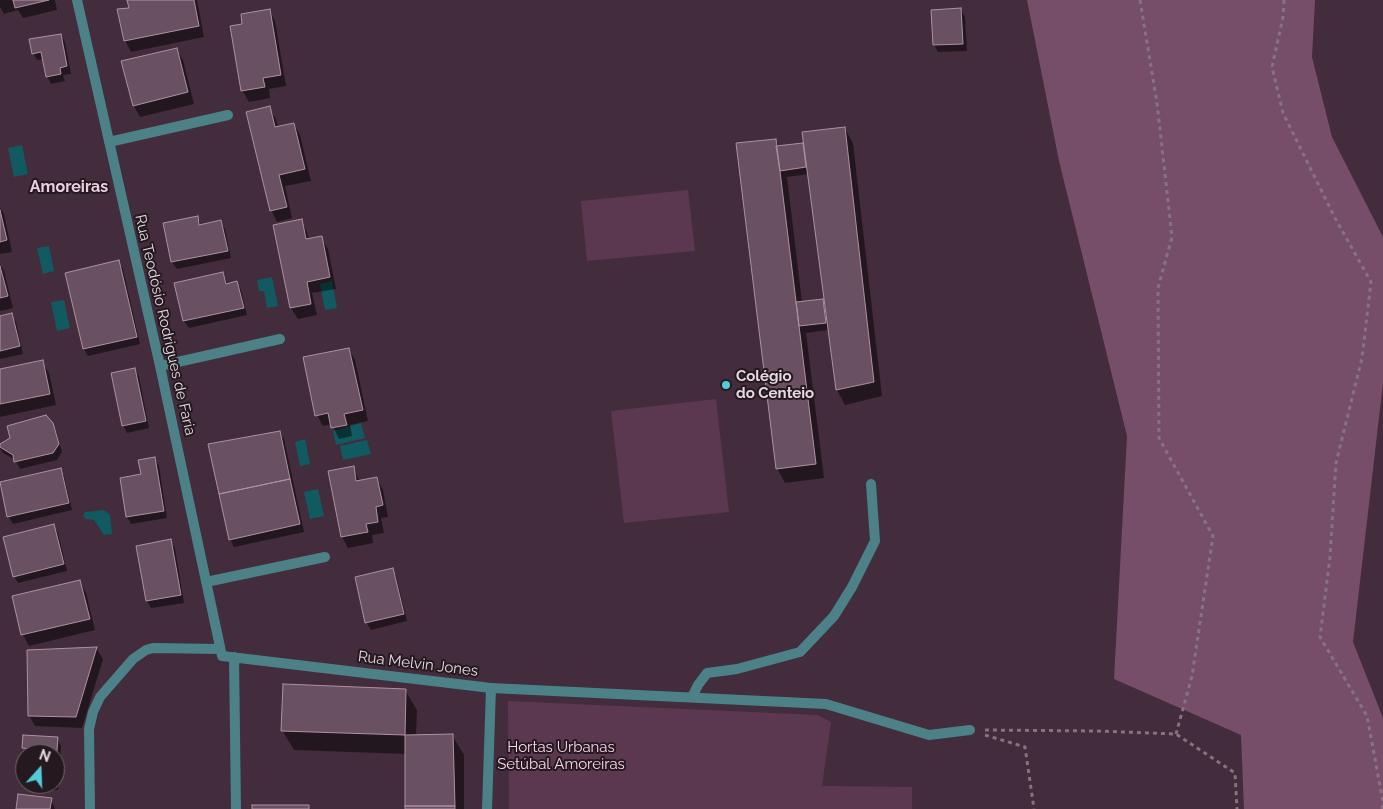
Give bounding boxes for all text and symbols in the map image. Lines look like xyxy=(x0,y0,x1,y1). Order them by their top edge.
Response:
district label: Amoreiras xyxy=(30,177,108,197)
street label: Rua Teodósio Rodrigues de Faria xyxy=(131,213,199,437)
place label: Colégio do Centeio xyxy=(736,367,814,402)
marker: Colégio do Centeio xyxy=(720,379,732,391)
street label: Rua Melvin Jones xyxy=(357,648,479,680)
park label: Hortas Urbanas Setúbal Amoreiras xyxy=(497,738,625,773)
north arrow xyxy=(15,744,65,794)
text: N xyxy=(37,746,53,765)

